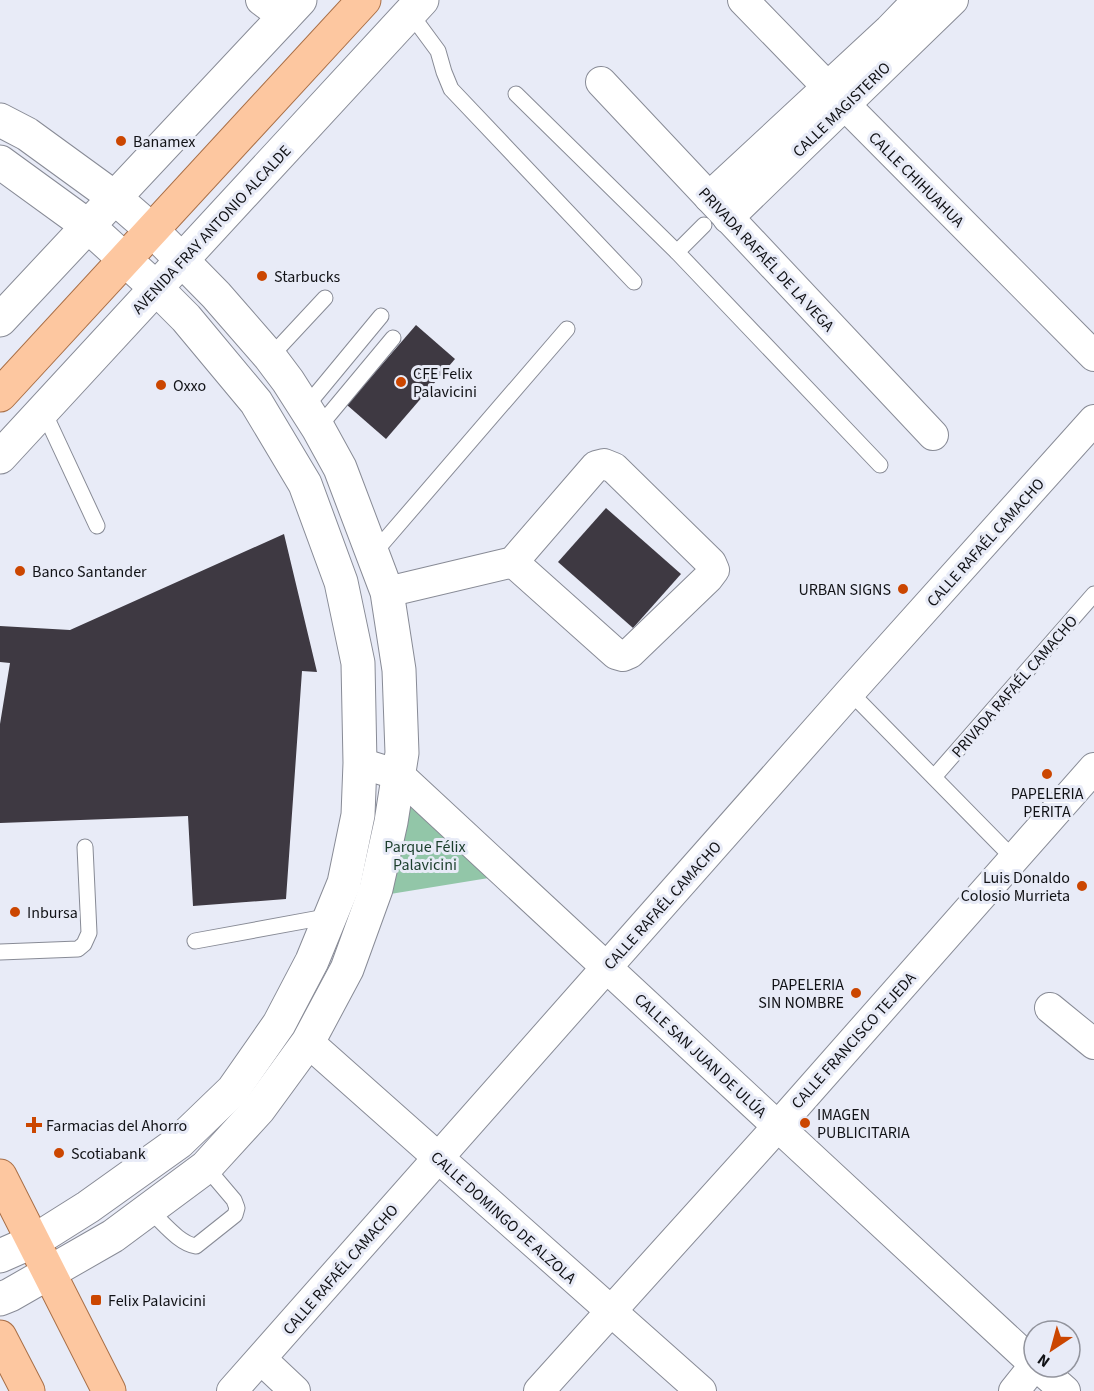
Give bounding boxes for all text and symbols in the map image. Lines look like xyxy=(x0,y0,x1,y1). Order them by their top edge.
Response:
street label: CALLE MAGISTERIO xyxy=(788,57,896,162)
street label: CALLE CHIHUAHUA xyxy=(864,127,969,233)
place label: Banamex xyxy=(133,131,196,153)
marker: Banamex xyxy=(114,134,128,148)
street label: AVENIDA FRAY ANTONIO ALCALDE xyxy=(127,140,296,319)
street label: PRIVADA RAFAÉL DE LA VEGA xyxy=(693,183,839,337)
place label: Starbucks xyxy=(274,266,341,288)
marker: Starbucks xyxy=(255,269,269,283)
place label: CFE Felix Palavicini xyxy=(413,363,477,403)
place label: Oxxo xyxy=(173,375,206,397)
marker: CFE Felix Palavicini xyxy=(394,375,408,389)
marker: Oxxo xyxy=(154,378,168,392)
street label: CALLE RAFAÉL CAMACHO xyxy=(922,474,1050,612)
place label: Banco Santander xyxy=(32,561,147,583)
marker: Banco Santander xyxy=(13,564,27,578)
place label: URBAN SIGNS xyxy=(798,579,891,601)
marker: URBAN SIGNS xyxy=(896,582,910,596)
street label: PRIVADA RAFAÉL CAMACHO xyxy=(947,611,1083,763)
marker: PAPELERIA PERITA xyxy=(1040,767,1054,781)
place label: PAPELERIA PERITA xyxy=(1011,783,1084,823)
park label: Parque Félix Palavicini xyxy=(384,836,466,876)
street label: CALLE RAFAÉL CAMACHO xyxy=(599,837,727,975)
place label: Luis Donaldo Colosio Murrieta xyxy=(961,867,1070,907)
marker: Luis Donaldo Colosio Murrieta xyxy=(1075,879,1089,893)
place label: Inbursa xyxy=(27,902,78,924)
marker: Inbursa xyxy=(8,905,22,919)
street label: CALLE FRANCISCO TEJEDA xyxy=(786,967,921,1114)
place label: PAPELERIA SIN NOMBRE xyxy=(758,974,844,1014)
marker: PAPELERIA SIN NOMBRE xyxy=(849,986,863,1000)
street label: CALLE SAN JUAN DE ULÚA xyxy=(629,988,772,1123)
place label: IMAGEN PUBLICITARIA xyxy=(817,1104,910,1144)
place label: Farmacias del Ahorro xyxy=(46,1115,187,1137)
marker: IMAGEN PUBLICITARIA xyxy=(798,1116,812,1130)
marker: Farmacias del Ahorro xyxy=(27,1118,41,1132)
place label: Scotiabank xyxy=(71,1143,146,1165)
marker: Scotiabank xyxy=(52,1146,66,1160)
street label: CALLE DOMINGO DE ALZOLA xyxy=(426,1146,581,1289)
street label: CALLE RAFAÉL CAMACHO xyxy=(278,1200,404,1340)
place label: Felix Palavicini xyxy=(108,1290,206,1312)
marker: Felix Palavicini xyxy=(89,1293,103,1307)
north arrow xyxy=(1022,1319,1082,1379)
text: N xyxy=(1033,1348,1055,1372)

